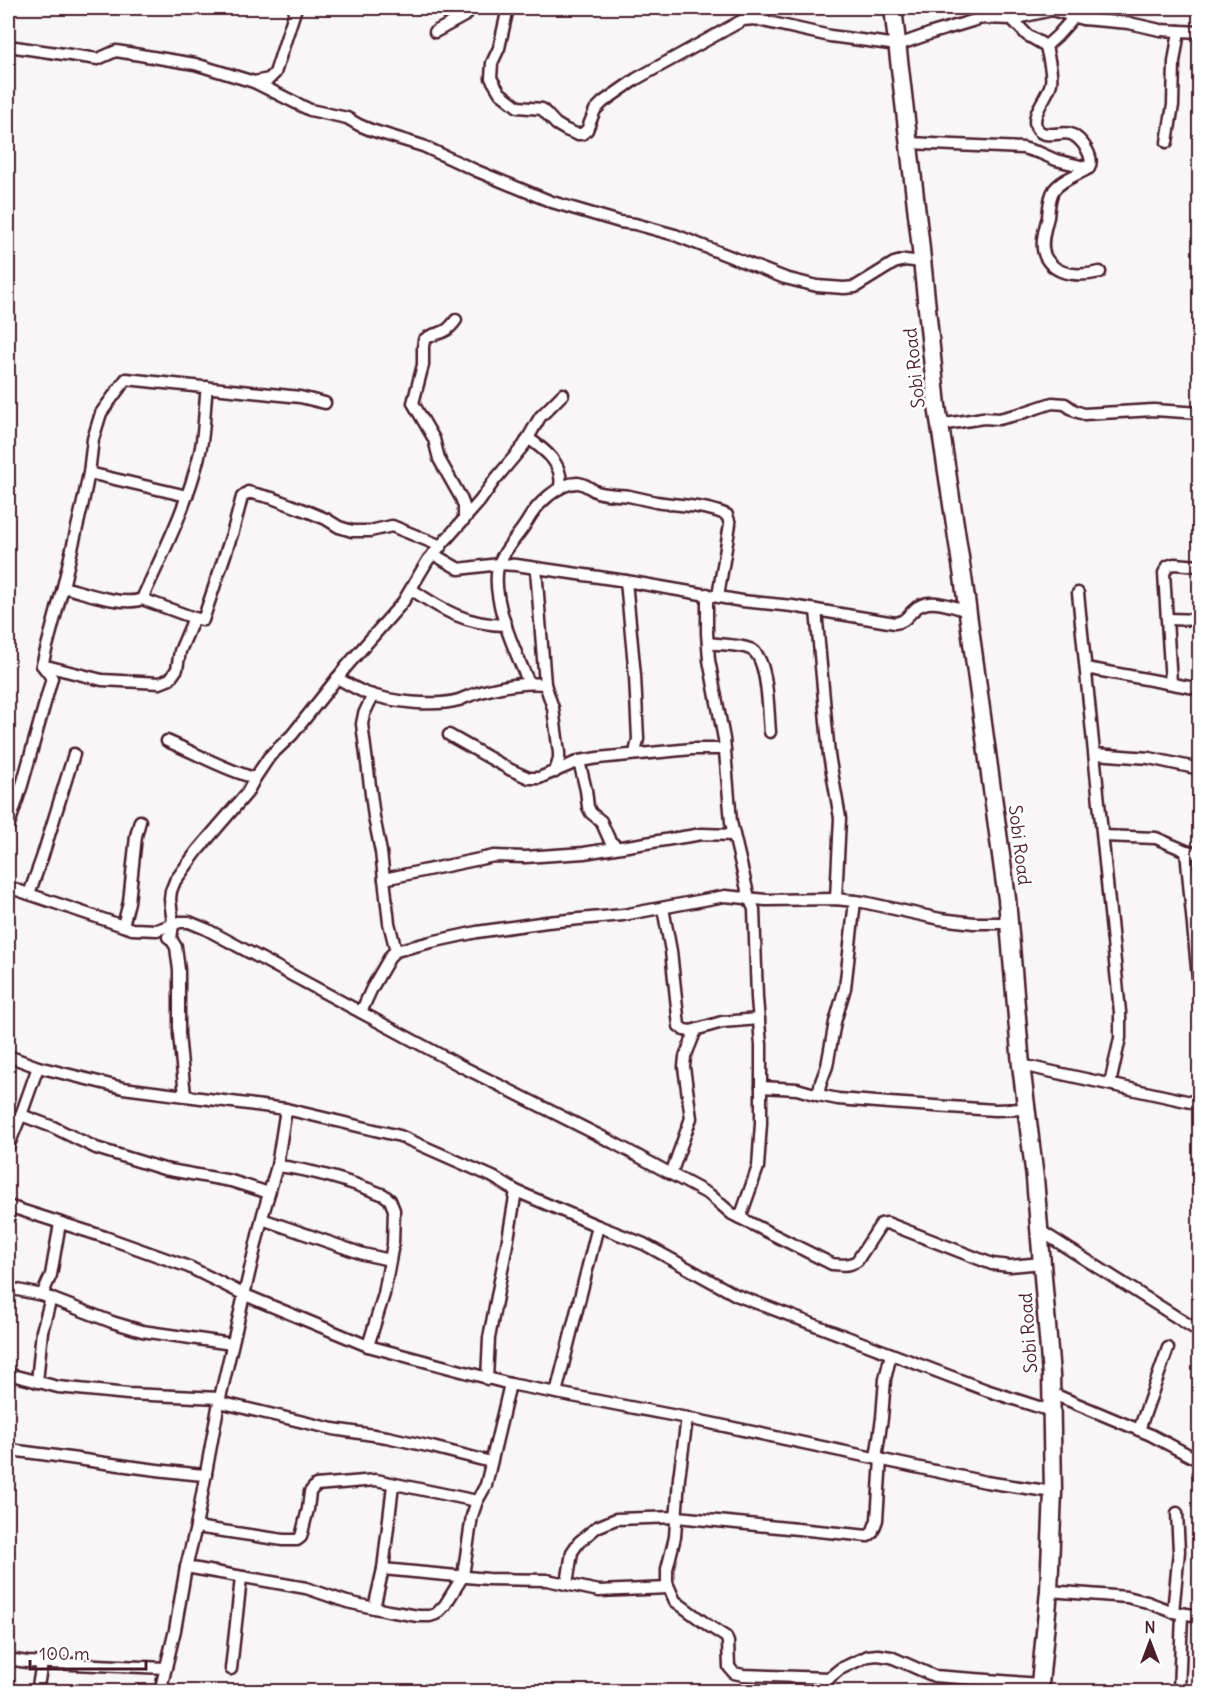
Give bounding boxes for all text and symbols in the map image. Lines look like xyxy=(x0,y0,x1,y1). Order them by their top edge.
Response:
street label: Sobi Road xyxy=(898,326,930,409)
street label: Sobi Road xyxy=(1004,804,1036,887)
street label: Sobi Road xyxy=(1014,1292,1042,1374)
north arrow xyxy=(1120,1612,1180,1672)
text: N xyxy=(1144,1617,1156,1637)
scale bar xyxy=(30,1633,146,1671)
text: 100 m xyxy=(39,1642,90,1665)

